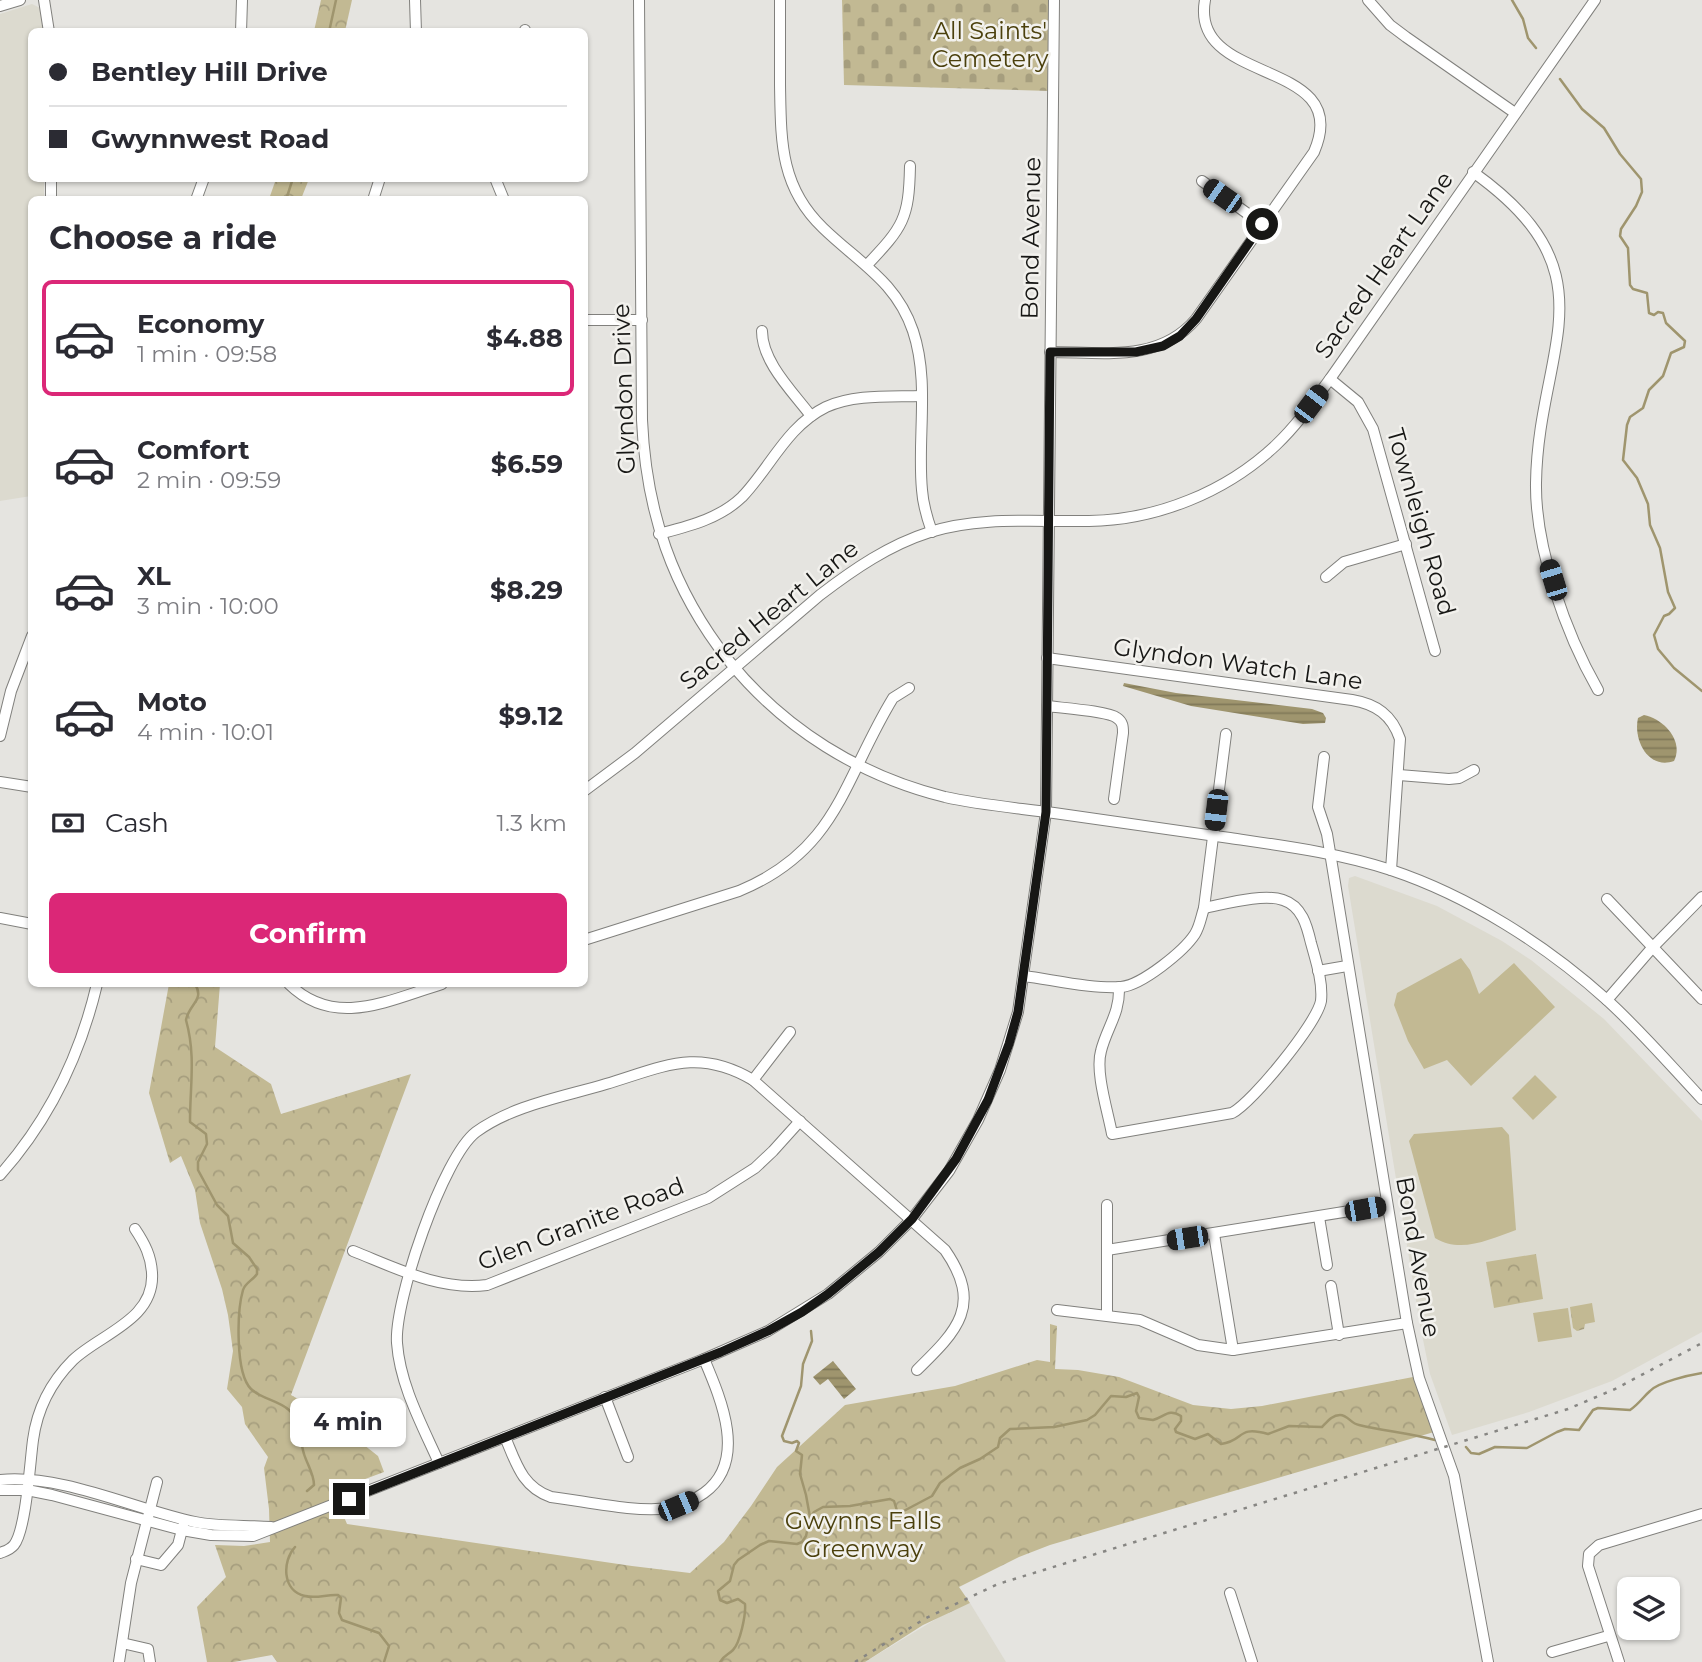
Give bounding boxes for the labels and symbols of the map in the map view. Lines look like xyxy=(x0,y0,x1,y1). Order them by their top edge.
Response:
park label: All Saints' Cemetery xyxy=(931,16,1049,73)
street label: Bond Avenue xyxy=(1015,156,1046,319)
street label: Sacred Heart Lane xyxy=(1308,166,1459,364)
car xyxy=(1199,175,1246,217)
route start xyxy=(1246,208,1278,240)
street label: Glyndon Drive xyxy=(606,303,641,475)
car xyxy=(1290,381,1333,427)
street label: Townleigh Road xyxy=(1381,425,1462,619)
street label: Sacred Heart Lane xyxy=(673,534,864,696)
car xyxy=(1537,557,1570,603)
street label: Glyndon Watch Lane xyxy=(1111,632,1365,695)
car xyxy=(1204,788,1229,832)
street label: Glen Granite Road xyxy=(474,1171,688,1276)
street label: Bond Avenue xyxy=(1390,1174,1447,1339)
car xyxy=(1343,1195,1388,1223)
car xyxy=(1165,1224,1210,1252)
callout: 4 min xyxy=(291,1398,407,1446)
route end xyxy=(333,1483,365,1515)
car xyxy=(655,1488,702,1524)
park label: Gwynns Falls Greenway xyxy=(785,1506,941,1563)

